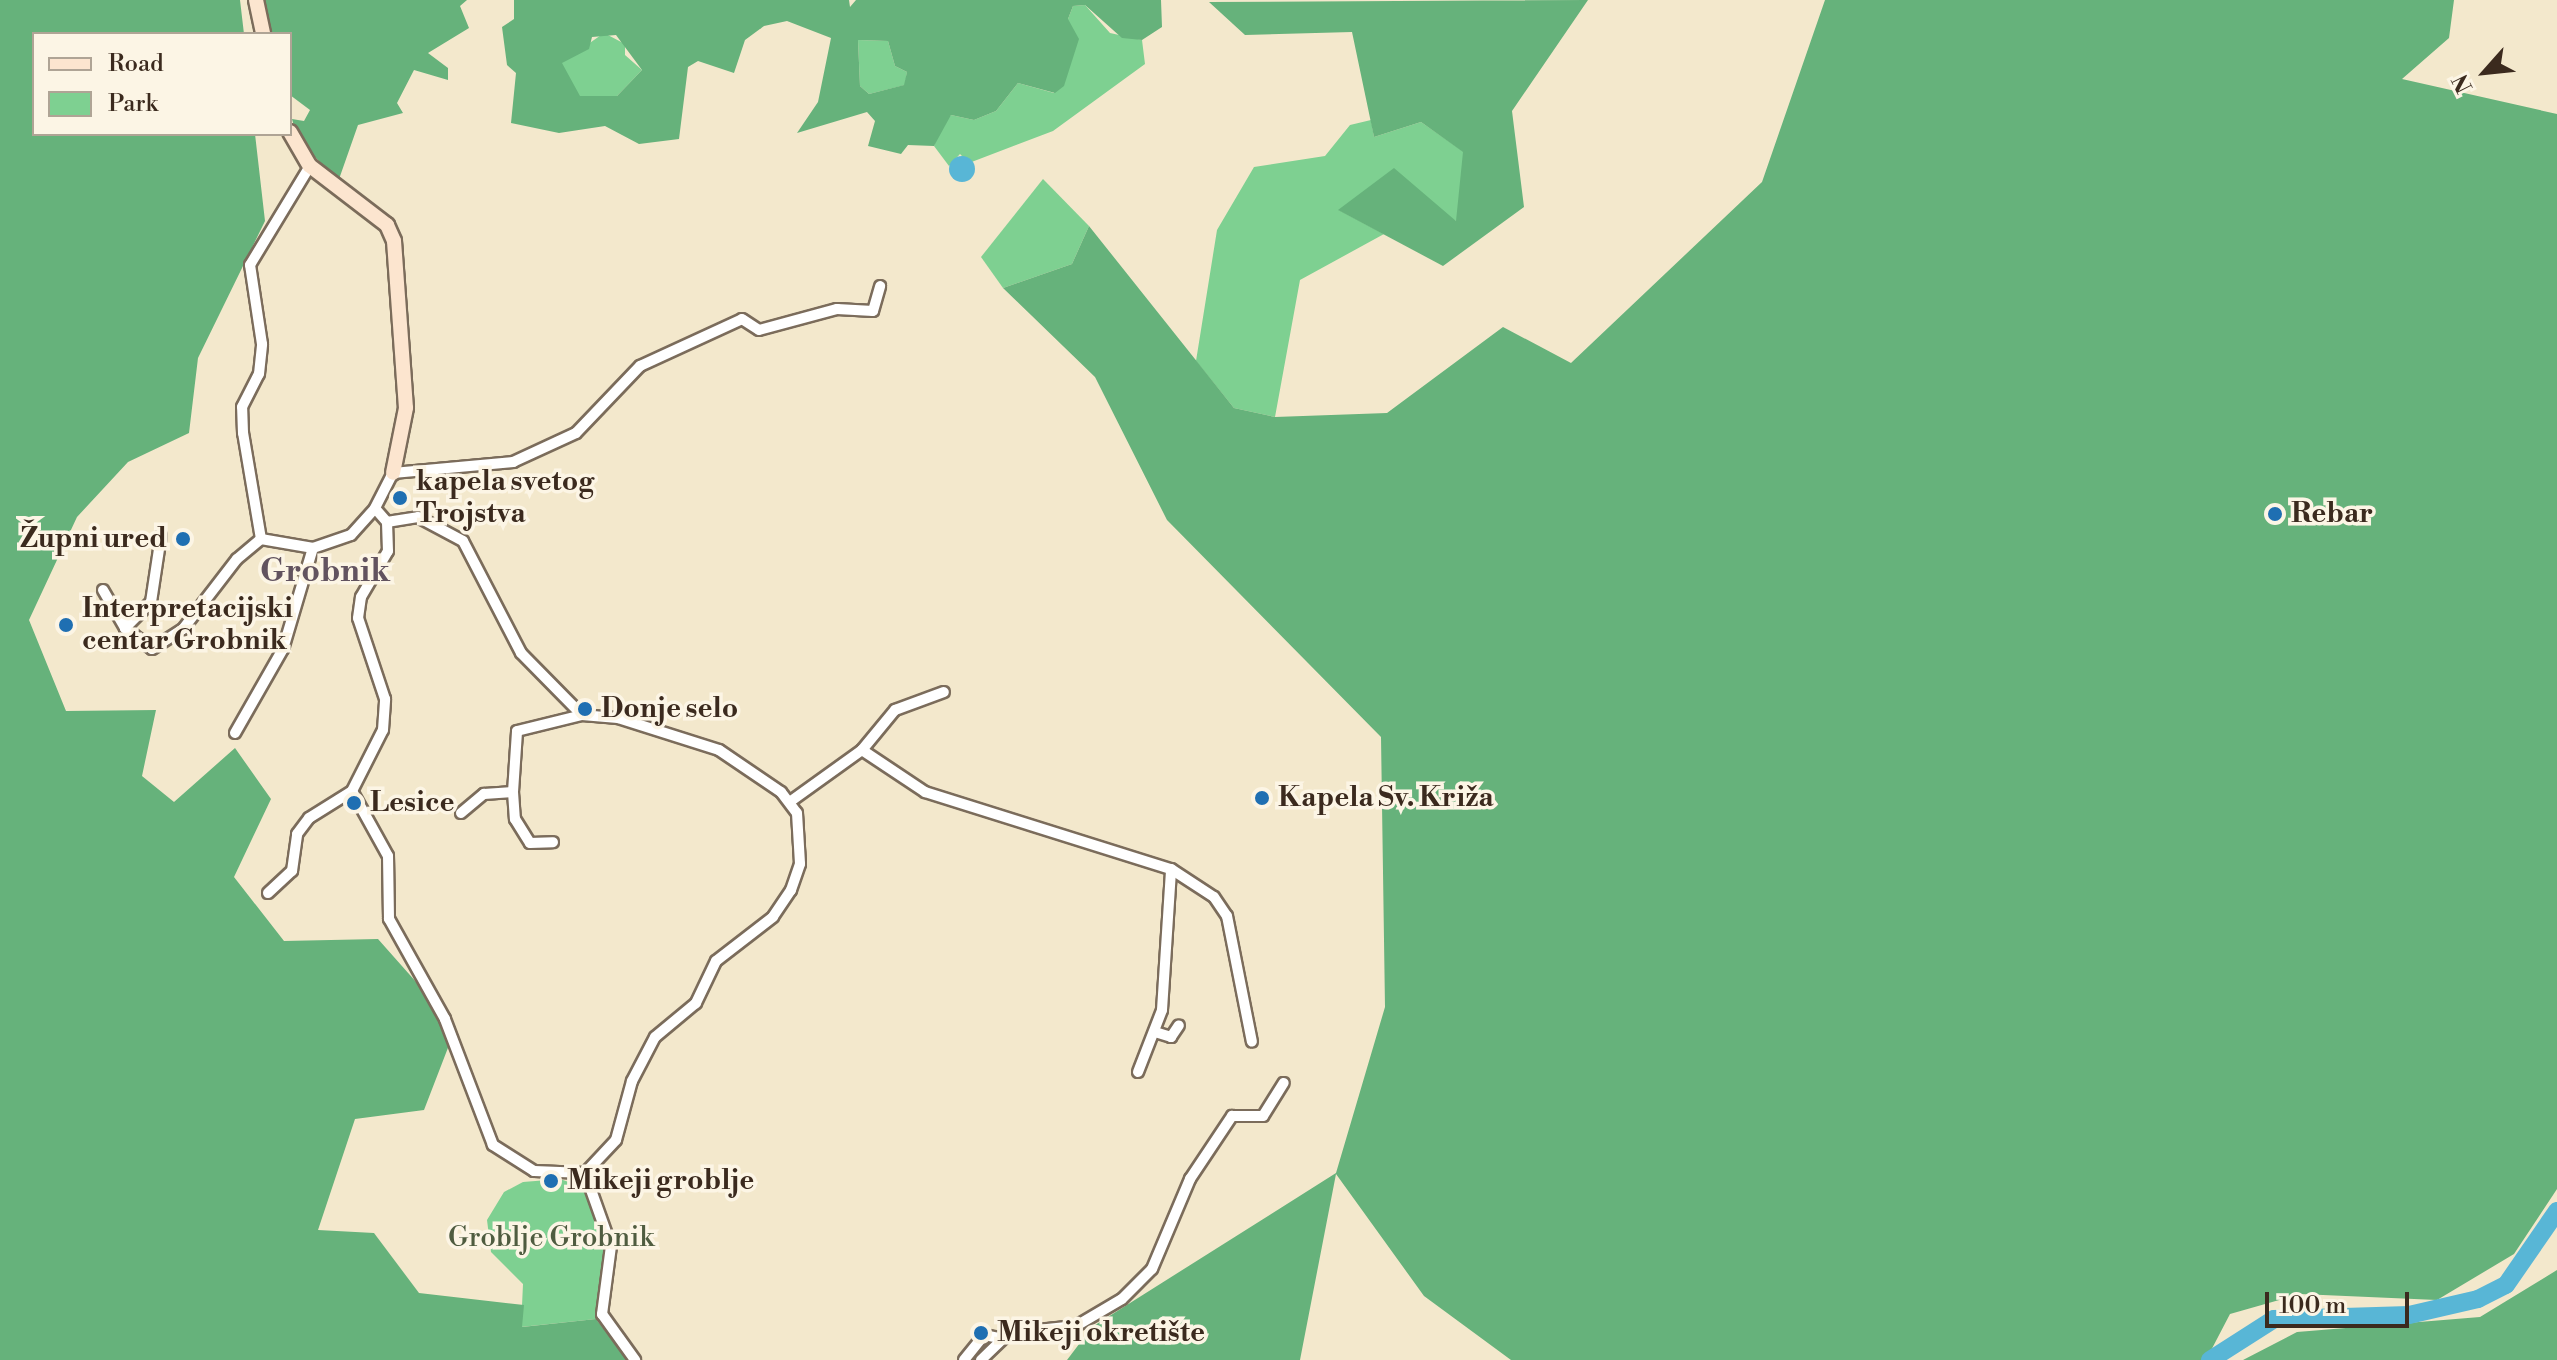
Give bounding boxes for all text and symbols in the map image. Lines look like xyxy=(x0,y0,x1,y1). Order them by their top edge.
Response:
legend xyxy=(32,32,292,136)
north arrow xyxy=(2445,32,2525,112)
text: Road xyxy=(108,49,164,79)
text: N xyxy=(2447,69,2479,97)
text: Park xyxy=(108,89,158,119)
place label: kapela svetog Trojstva xyxy=(416,465,594,531)
marker: kapela svetog Trojstva xyxy=(391,489,409,507)
place label: Rebar xyxy=(2291,497,2373,531)
marker: Rebar xyxy=(2266,505,2284,523)
place label: Župni ured xyxy=(20,522,167,556)
marker: Župni ured xyxy=(174,530,192,548)
district label: Grobnik xyxy=(260,552,390,590)
place label: Interpretacijski centar Grobnik xyxy=(82,592,293,658)
marker: Interpretacijski centar Grobnik xyxy=(57,616,75,634)
place label: Donje selo xyxy=(601,692,738,726)
marker: Donje selo xyxy=(576,700,594,718)
place label: Kapela Sv. Križa xyxy=(1278,781,1494,815)
place label: Lesice xyxy=(370,786,455,820)
marker: Kapela Sv. Križa xyxy=(1253,789,1271,807)
marker: Lesice xyxy=(345,794,363,812)
place label: Mikeji groblje xyxy=(567,1164,754,1198)
marker: Mikeji groblje xyxy=(542,1172,560,1190)
park label: Groblje Grobnik xyxy=(448,1221,654,1255)
scale bar xyxy=(2269,1276,2413,1326)
text: 100 m xyxy=(2279,1291,2346,1321)
place label: Mikeji okretište xyxy=(997,1316,1205,1350)
marker: Mikeji okretište xyxy=(972,1324,990,1342)

